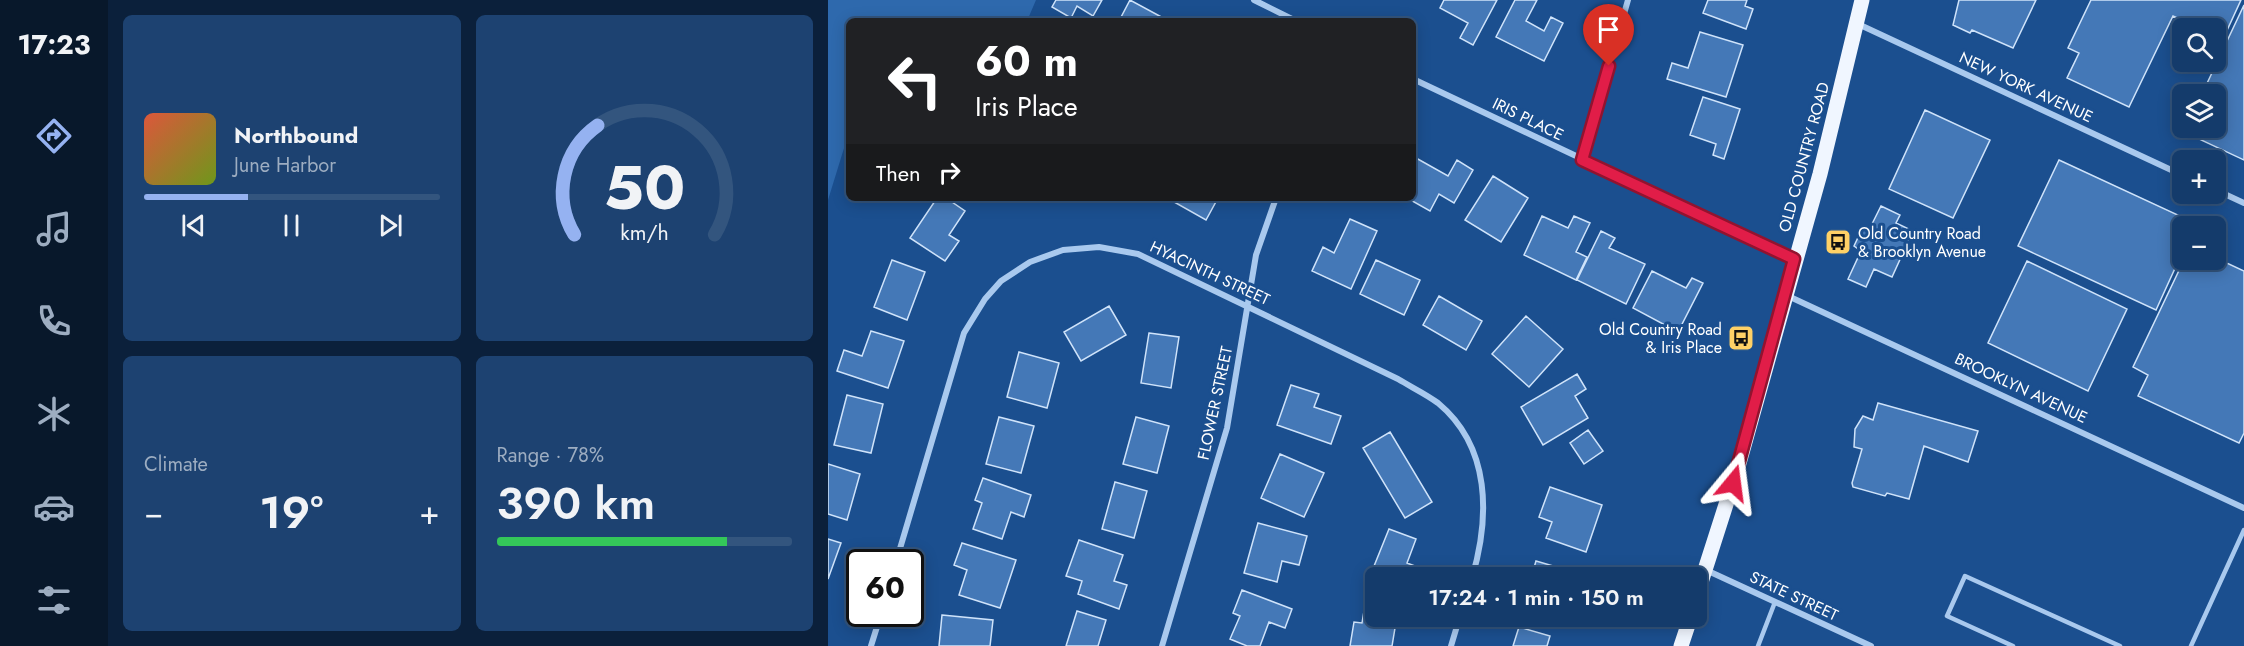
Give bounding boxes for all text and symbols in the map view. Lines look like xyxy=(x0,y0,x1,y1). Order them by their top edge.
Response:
pin xyxy=(1583,4,1634,66)
icon: arrive xyxy=(1592,13,1625,46)
map controls xyxy=(2172,18,2226,270)
button: search xyxy=(2172,18,2226,72)
text: 17:23 xyxy=(17,25,91,64)
text: 60 m xyxy=(975,31,1078,92)
icon: left xyxy=(876,42,954,120)
street label: NEW YORK AVENUE xyxy=(1955,46,2097,128)
street label: OLD COUNTRY ROAD xyxy=(1773,79,1835,234)
button: layers xyxy=(2172,84,2226,138)
text: Iris Place xyxy=(975,87,1078,126)
street label: IRIS PLACE xyxy=(1489,92,1567,146)
icon: directions xyxy=(33,115,75,157)
text: Northbound xyxy=(234,119,358,151)
text: 50 xyxy=(603,142,685,232)
button: + xyxy=(2172,150,2226,204)
text: June Harbor xyxy=(234,151,336,180)
icon: right xyxy=(933,156,966,189)
text: Then xyxy=(876,157,921,189)
icon: music xyxy=(33,208,75,250)
icon: previous xyxy=(177,209,210,242)
icon: pause xyxy=(275,209,308,242)
icon: next xyxy=(374,209,407,242)
button: − xyxy=(2172,216,2226,270)
text: km/h xyxy=(620,217,668,248)
place label: Old Country Road & Brooklyn Avenue xyxy=(1858,222,1986,263)
bus stop icon: Old Country Road & Brooklyn Avenue xyxy=(1823,227,1853,257)
street label: HYACINTH STREET xyxy=(1146,235,1274,311)
icon: phone xyxy=(33,300,75,342)
place label: Old Country Road & Iris Place xyxy=(1599,318,1722,359)
bus stop icon: Old Country Road & Iris Place xyxy=(1726,323,1756,353)
street label: FLOWER STREET xyxy=(1192,344,1238,462)
street label: BROOKLYN AVENUE xyxy=(1951,347,2091,429)
icon: climate xyxy=(33,393,75,435)
text: Range · 78% xyxy=(497,441,604,470)
text: Climate xyxy=(144,450,208,479)
position arrow xyxy=(1701,451,1765,515)
text: 390 km xyxy=(497,471,655,536)
text: 19° xyxy=(259,480,323,545)
icon: car xyxy=(33,486,75,528)
text: − xyxy=(144,489,163,536)
text: + xyxy=(419,489,440,536)
speed limit sign: 60 xyxy=(846,549,924,627)
street label: STATE STREET xyxy=(1746,565,1843,627)
icon: filters xyxy=(33,579,75,621)
text: 17:24 · 1 min · 150 m xyxy=(1428,581,1644,613)

